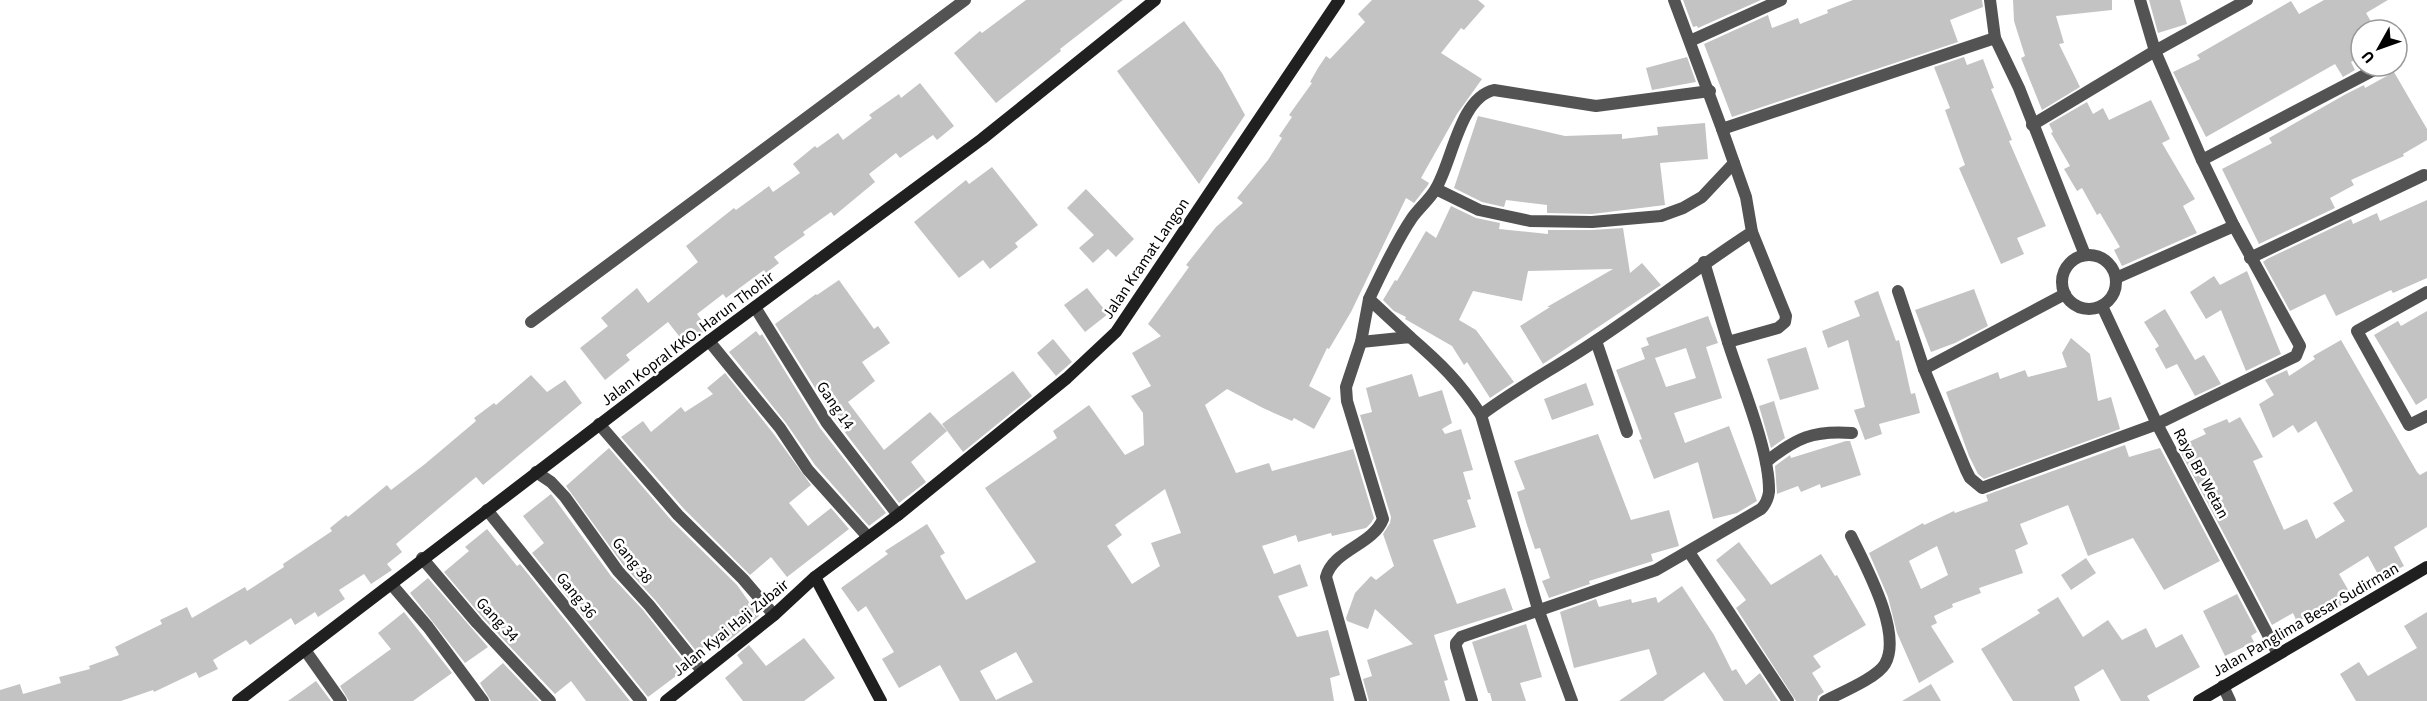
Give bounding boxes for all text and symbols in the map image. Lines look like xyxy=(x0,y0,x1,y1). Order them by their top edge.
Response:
north arrow xyxy=(2349,18,2409,78)
text: U xyxy=(2356,46,2380,68)
street label: Jalan Kramat Langon xyxy=(1097,194,1195,324)
street label: Jalan Kopral KKO. Harun Thohir xyxy=(596,266,779,411)
street label: Gang 14 xyxy=(811,377,859,434)
street label: Raya BP Wetan xyxy=(2168,424,2234,523)
street label: Gang 38 xyxy=(607,533,658,589)
street label: Jalan Panglima Besar Sudirman xyxy=(2208,557,2403,682)
street label: Gang 36 xyxy=(551,568,602,624)
street label: Jalan Kyai Haji Zubair xyxy=(668,574,794,682)
street label: Gang 34 xyxy=(471,592,524,647)

